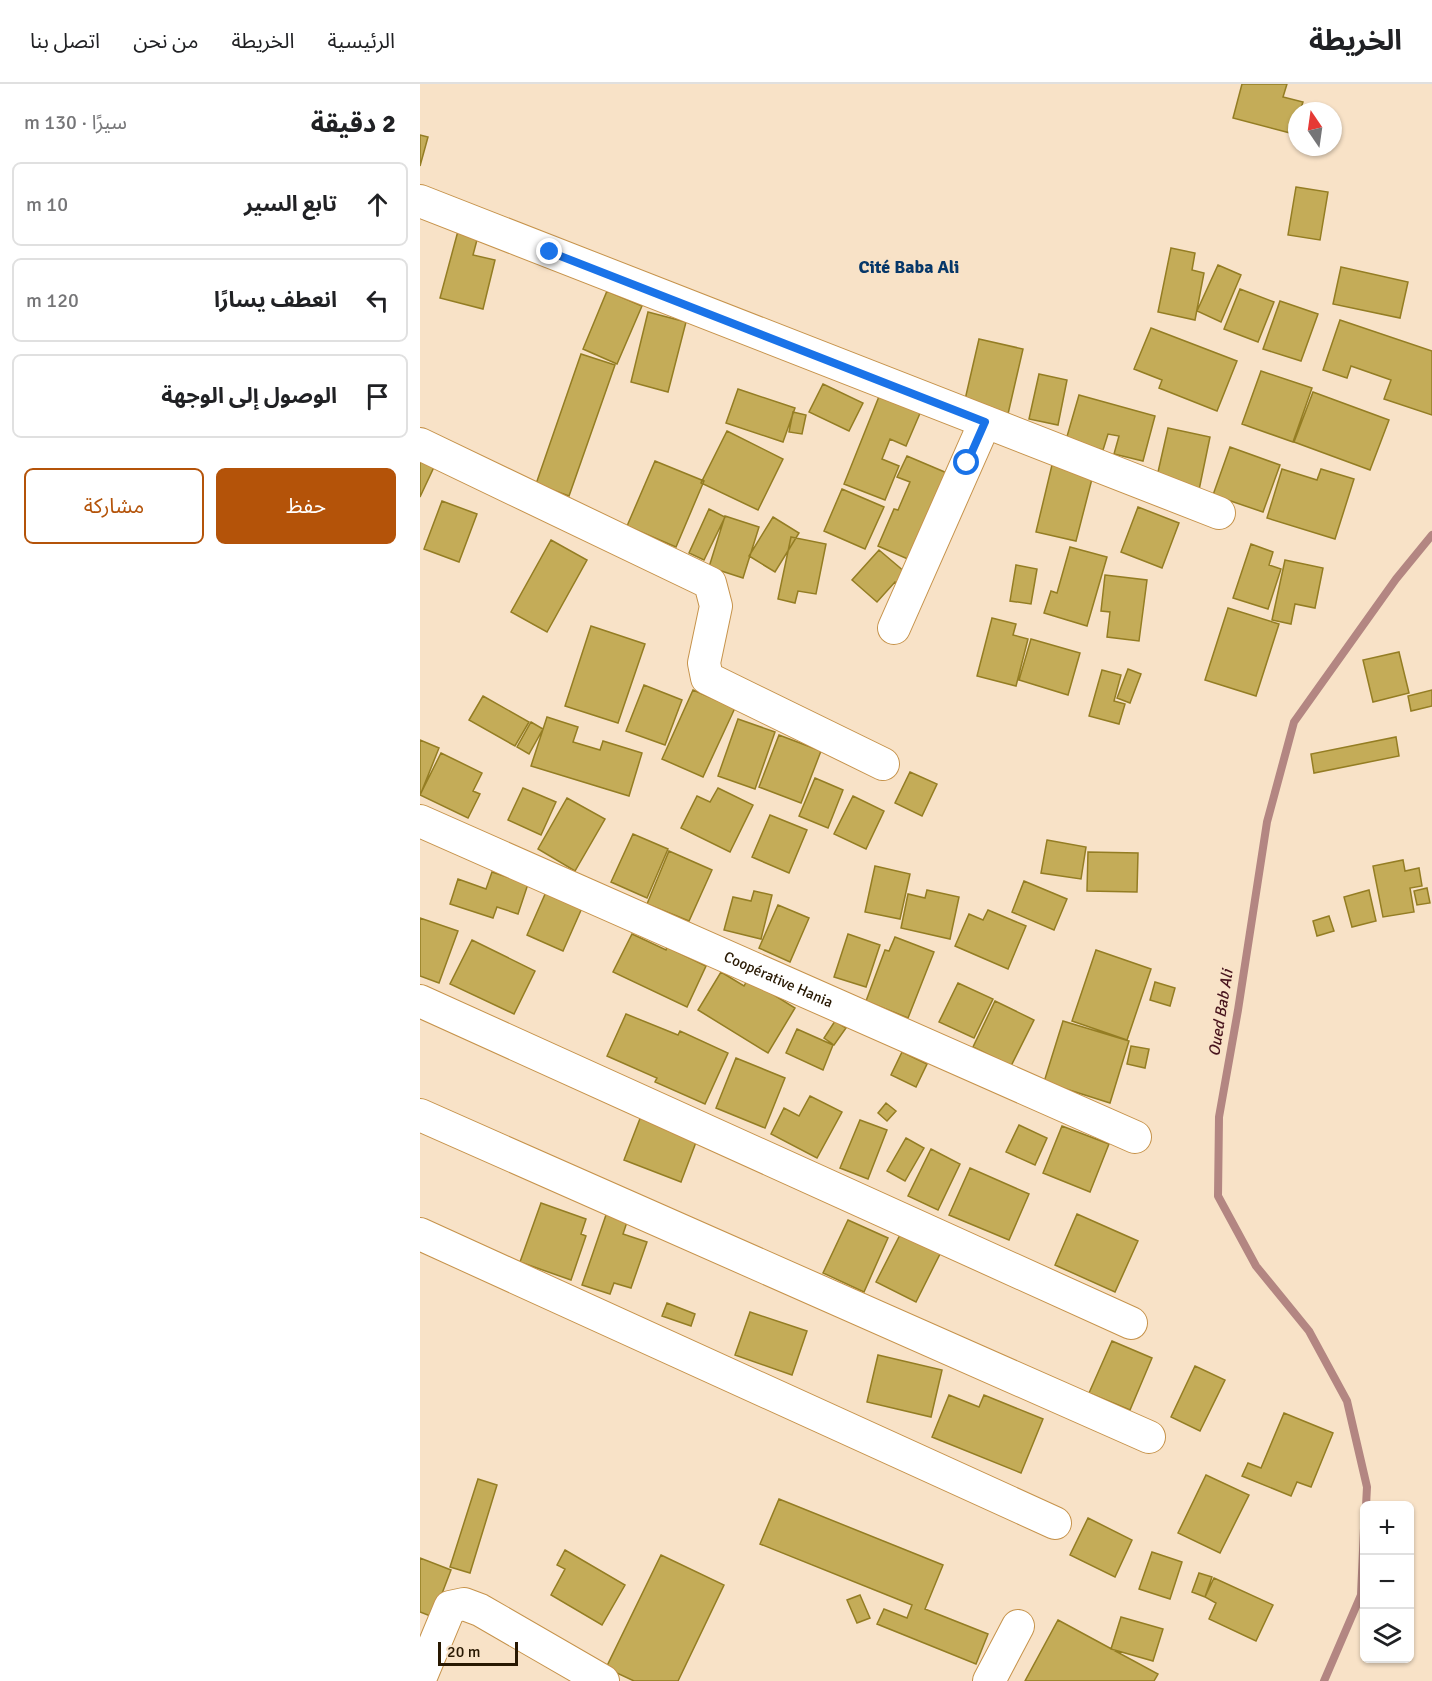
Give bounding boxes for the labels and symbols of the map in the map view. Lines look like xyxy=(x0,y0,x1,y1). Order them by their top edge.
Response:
north arrow xyxy=(1288,102,1342,156)
route end xyxy=(536,238,562,264)
district label: Cité Baba Ali xyxy=(859,256,959,278)
route start xyxy=(953,449,979,475)
street label: Coopérative Hania xyxy=(721,948,836,1011)
water label: Oued Bab Ali xyxy=(1204,967,1238,1058)
scale bar xyxy=(438,1639,518,1666)

